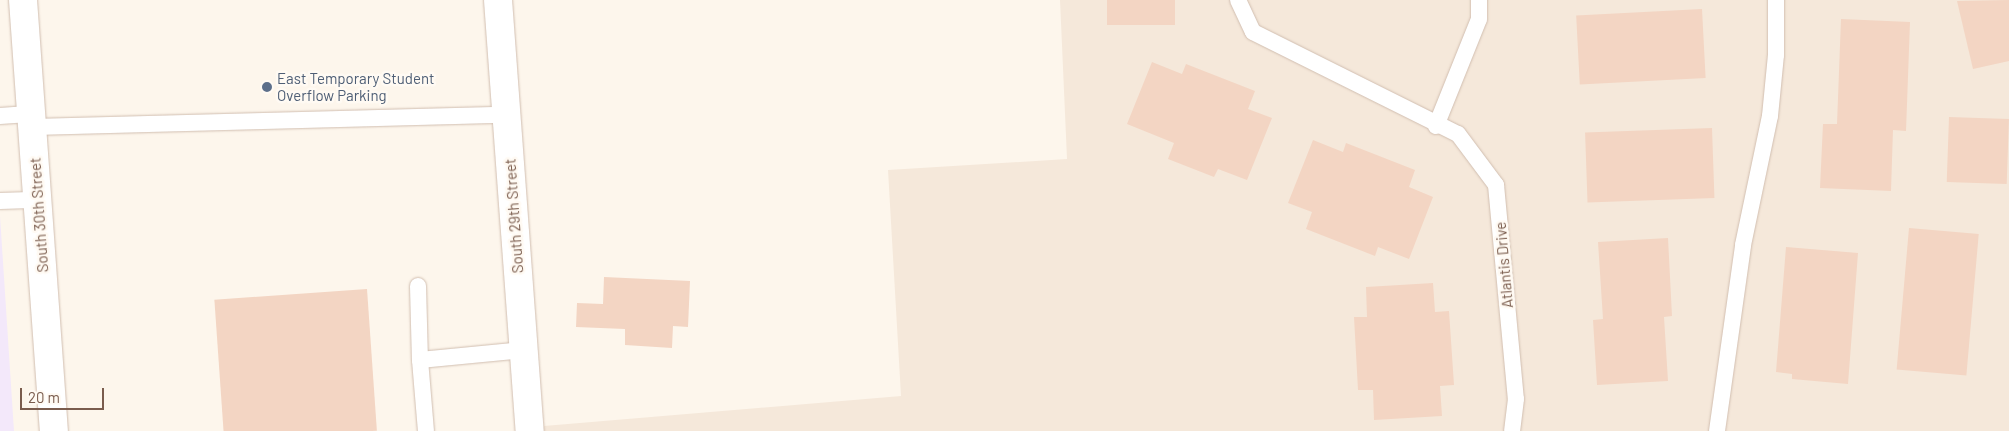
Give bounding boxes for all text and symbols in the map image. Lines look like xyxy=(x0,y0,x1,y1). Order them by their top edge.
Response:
place label: East Temporary Student Overflow Parking xyxy=(277,69,435,104)
marker: East Temporary Student Overflow Parking xyxy=(261,81,273,93)
street label: South 30th Street xyxy=(26,157,52,273)
street label: South 29th Street xyxy=(501,158,527,274)
street label: Atlantis Drive xyxy=(1491,221,1517,309)
scale bar xyxy=(22,378,106,410)
text: 20 m xyxy=(28,388,60,406)

